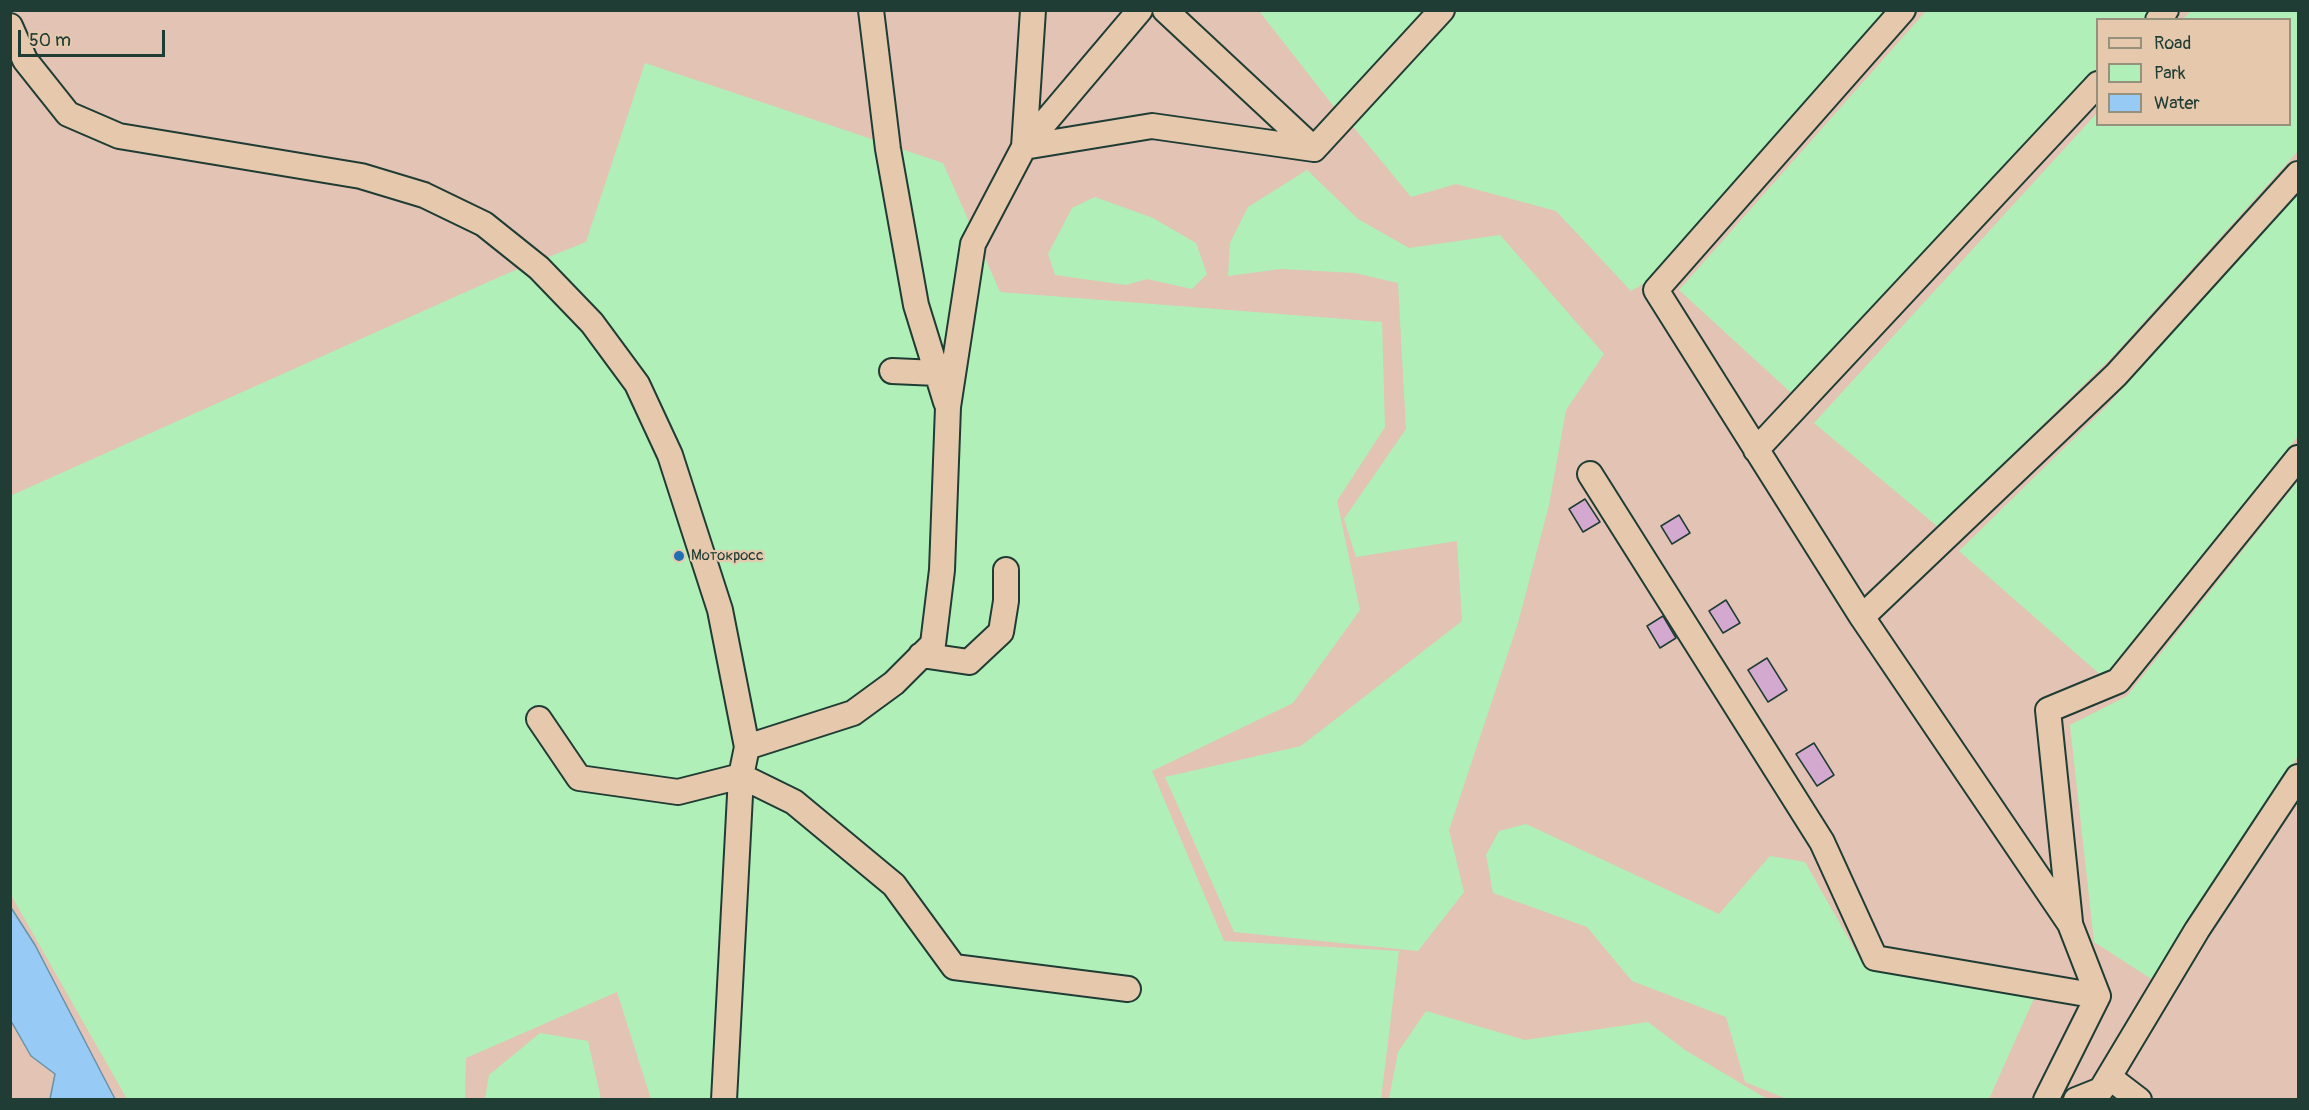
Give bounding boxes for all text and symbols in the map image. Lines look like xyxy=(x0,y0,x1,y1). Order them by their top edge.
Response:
scale bar xyxy=(21,18,168,56)
legend xyxy=(2096,18,2291,126)
text: 50 m xyxy=(29,29,71,52)
text: Road xyxy=(2154,32,2191,55)
text: Park xyxy=(2154,62,2186,85)
text: Water xyxy=(2154,92,2200,115)
place label: Мотокросс xyxy=(691,547,764,565)
marker: Мотокросс xyxy=(672,549,686,563)

